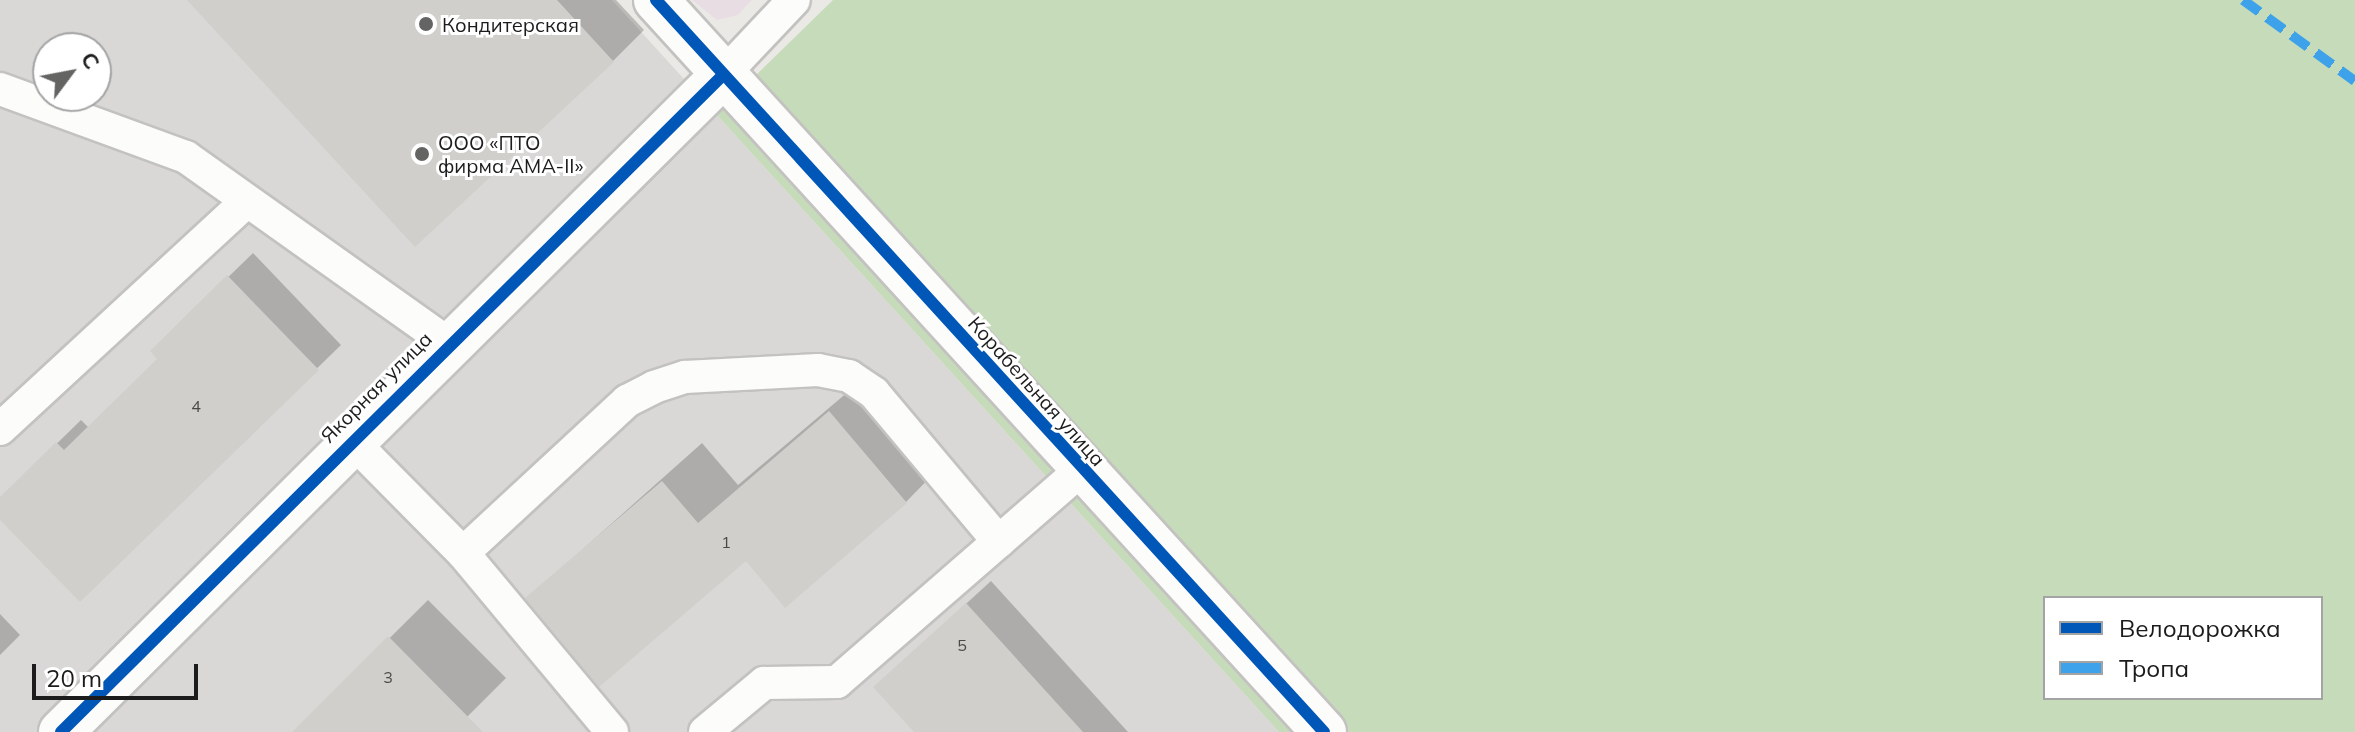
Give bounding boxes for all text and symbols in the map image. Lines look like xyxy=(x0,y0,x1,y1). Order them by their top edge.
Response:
place label: Кондитерская xyxy=(442,12,579,36)
marker: Кондитерская xyxy=(417,15,435,33)
north arrow xyxy=(32,32,112,112)
text: С xyxy=(75,47,107,74)
place label: ООО «ПТО фирма АМА-II» xyxy=(438,130,583,177)
marker: ООО «ПТО фирма АМА-II» xyxy=(413,145,431,163)
street label: Корабельная улица xyxy=(963,311,1111,471)
street label: Якорная улица xyxy=(316,327,436,447)
house number: 4 xyxy=(191,396,201,416)
house number: 1 xyxy=(721,532,731,552)
legend xyxy=(2043,596,2323,700)
text: Велодорожка xyxy=(2119,613,2281,643)
house number: 5 xyxy=(957,635,967,655)
scale bar xyxy=(36,648,202,698)
text: Тропа xyxy=(2119,653,2189,683)
text: 20 m xyxy=(46,663,102,693)
house number: 3 xyxy=(383,667,393,687)

